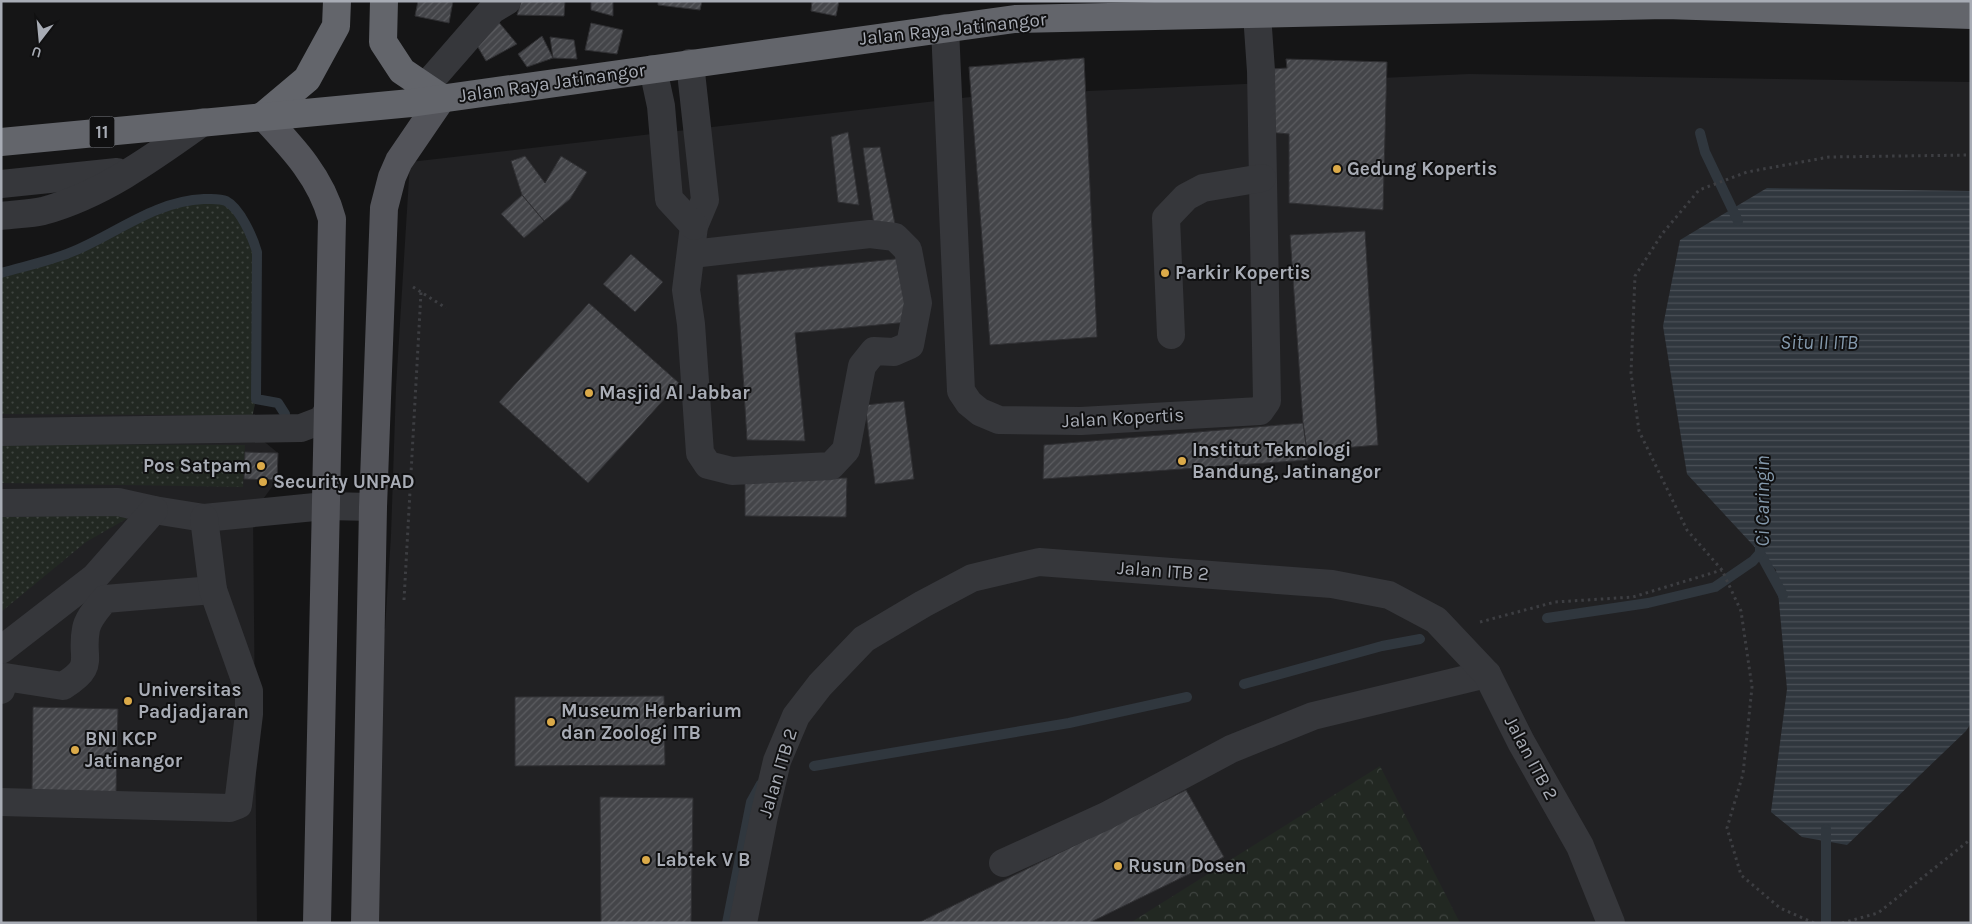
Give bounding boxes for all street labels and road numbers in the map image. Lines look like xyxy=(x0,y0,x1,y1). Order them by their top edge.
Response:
street label: Jalan Raya Jatinangor xyxy=(858,8,1048,50)
street label: Jalan Raya Jatinangor xyxy=(457,59,647,107)
road number: 11 xyxy=(90,116,114,148)
street label: Jalan Kopertis xyxy=(1061,404,1185,432)
street label: Jalan ITB 2 xyxy=(1116,557,1210,585)
street label: Jalan ITB 2 xyxy=(1500,712,1562,804)
street label: Jalan ITB 2 xyxy=(754,726,802,820)

